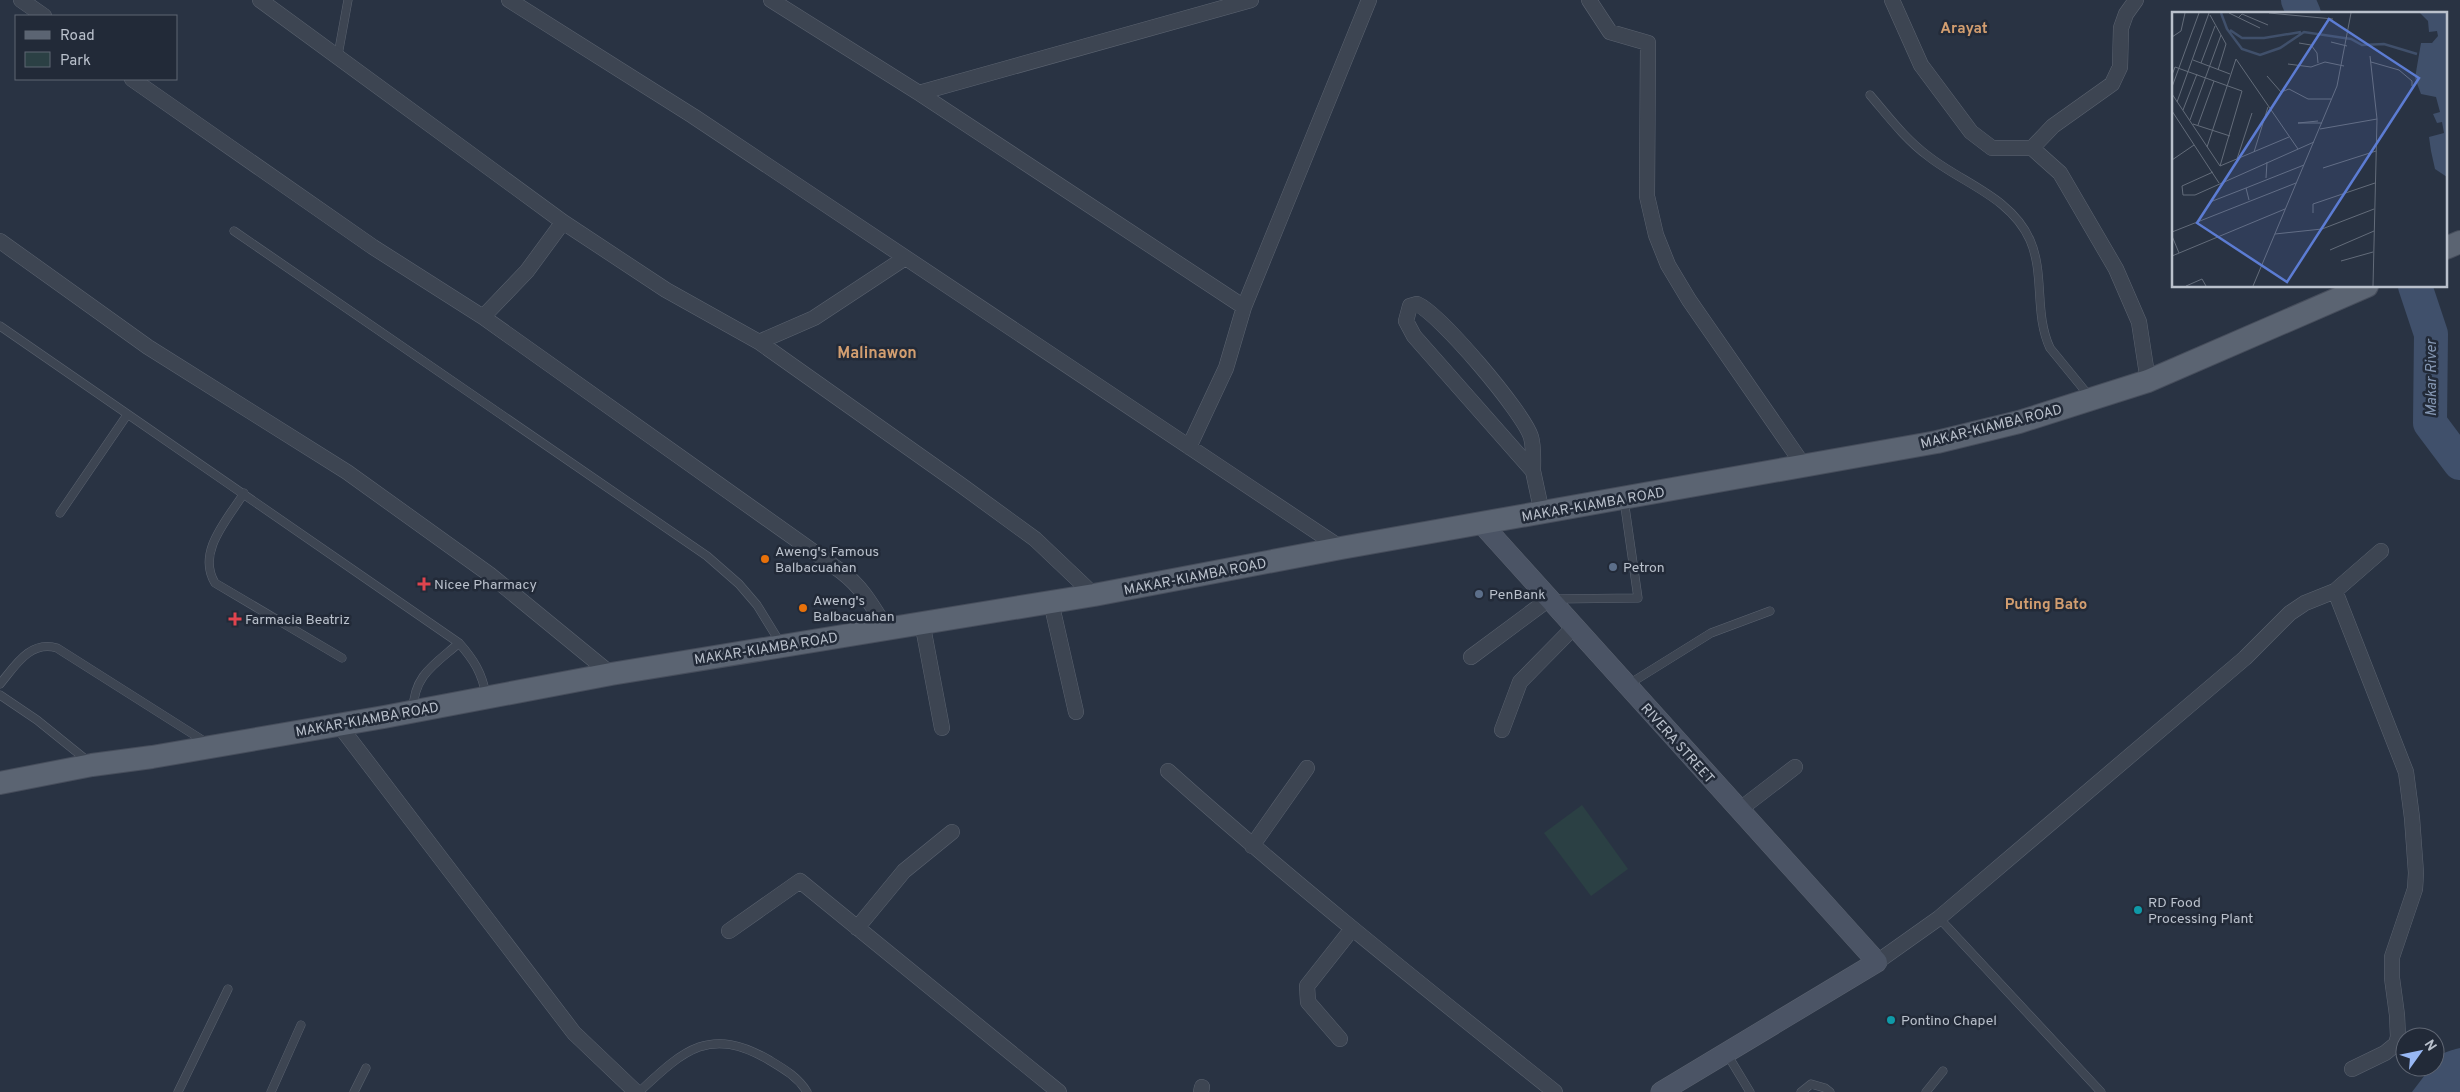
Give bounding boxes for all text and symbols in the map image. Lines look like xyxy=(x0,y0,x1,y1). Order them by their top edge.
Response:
inset map xyxy=(2172,12,2448,288)
legend xyxy=(15,15,178,80)
district label: Arayat xyxy=(1940,20,1988,39)
text: Road xyxy=(60,27,95,46)
text: Park xyxy=(60,52,91,71)
water label: Makar River xyxy=(2423,338,2442,417)
district label: Malinawon xyxy=(837,344,917,364)
street label: MAKAR-KIAMBA ROAD xyxy=(1919,402,2064,453)
street label: MAKAR-KIAMBA ROAD xyxy=(1520,484,1666,526)
place label: Aweng's Famous Balbacuahan xyxy=(775,544,879,577)
marker: Aweng's Famous Balbacuahan xyxy=(759,553,771,565)
street label: MAKAR-KIAMBA ROAD xyxy=(1122,555,1268,600)
place label: Petron xyxy=(1623,560,1665,577)
marker: Petron xyxy=(1607,561,1619,573)
place label: Nicee Pharmacy xyxy=(434,577,537,594)
marker: Nicee Pharmacy xyxy=(418,578,430,590)
place label: PenBank xyxy=(1489,587,1546,604)
marker: PenBank xyxy=(1473,588,1485,600)
place label: Aweng's Balbacuahan xyxy=(813,593,895,626)
district label: Puting Bato xyxy=(2005,596,2087,615)
marker: Aweng's Balbacuahan xyxy=(797,602,809,614)
place label: Farmacia Beatriz xyxy=(245,612,350,629)
marker: Farmacia Beatriz xyxy=(229,613,241,625)
street label: MAKAR-KIAMBA ROAD xyxy=(693,630,839,669)
street label: MAKAR-KIAMBA ROAD xyxy=(294,699,440,741)
street label: RIVERA STREET xyxy=(1636,700,1717,788)
place label: RD Food Processing Plant xyxy=(2148,895,2253,928)
marker: RD Food Processing Plant xyxy=(2132,904,2144,916)
place label: Pontino Chapel xyxy=(1901,1013,1997,1030)
marker: Pontino Chapel xyxy=(1885,1014,1897,1026)
north arrow xyxy=(2395,1027,2445,1077)
text: N xyxy=(2420,1037,2440,1055)

